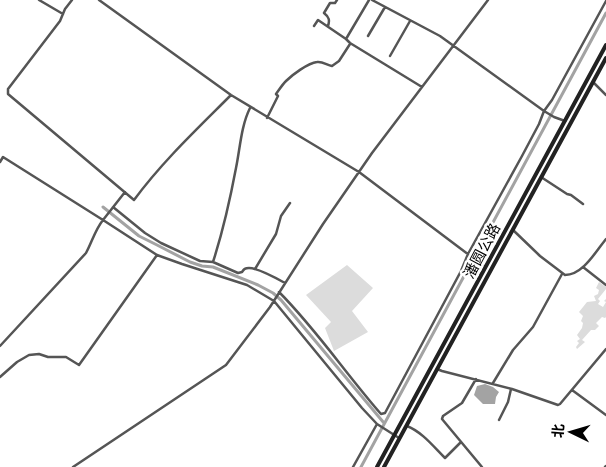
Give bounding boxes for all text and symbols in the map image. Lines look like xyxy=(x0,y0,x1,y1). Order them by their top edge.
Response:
street label: 潘圆公路 xyxy=(459,220,505,282)
north arrow xyxy=(546,407,596,457)
text: 北 xyxy=(548,423,569,439)

